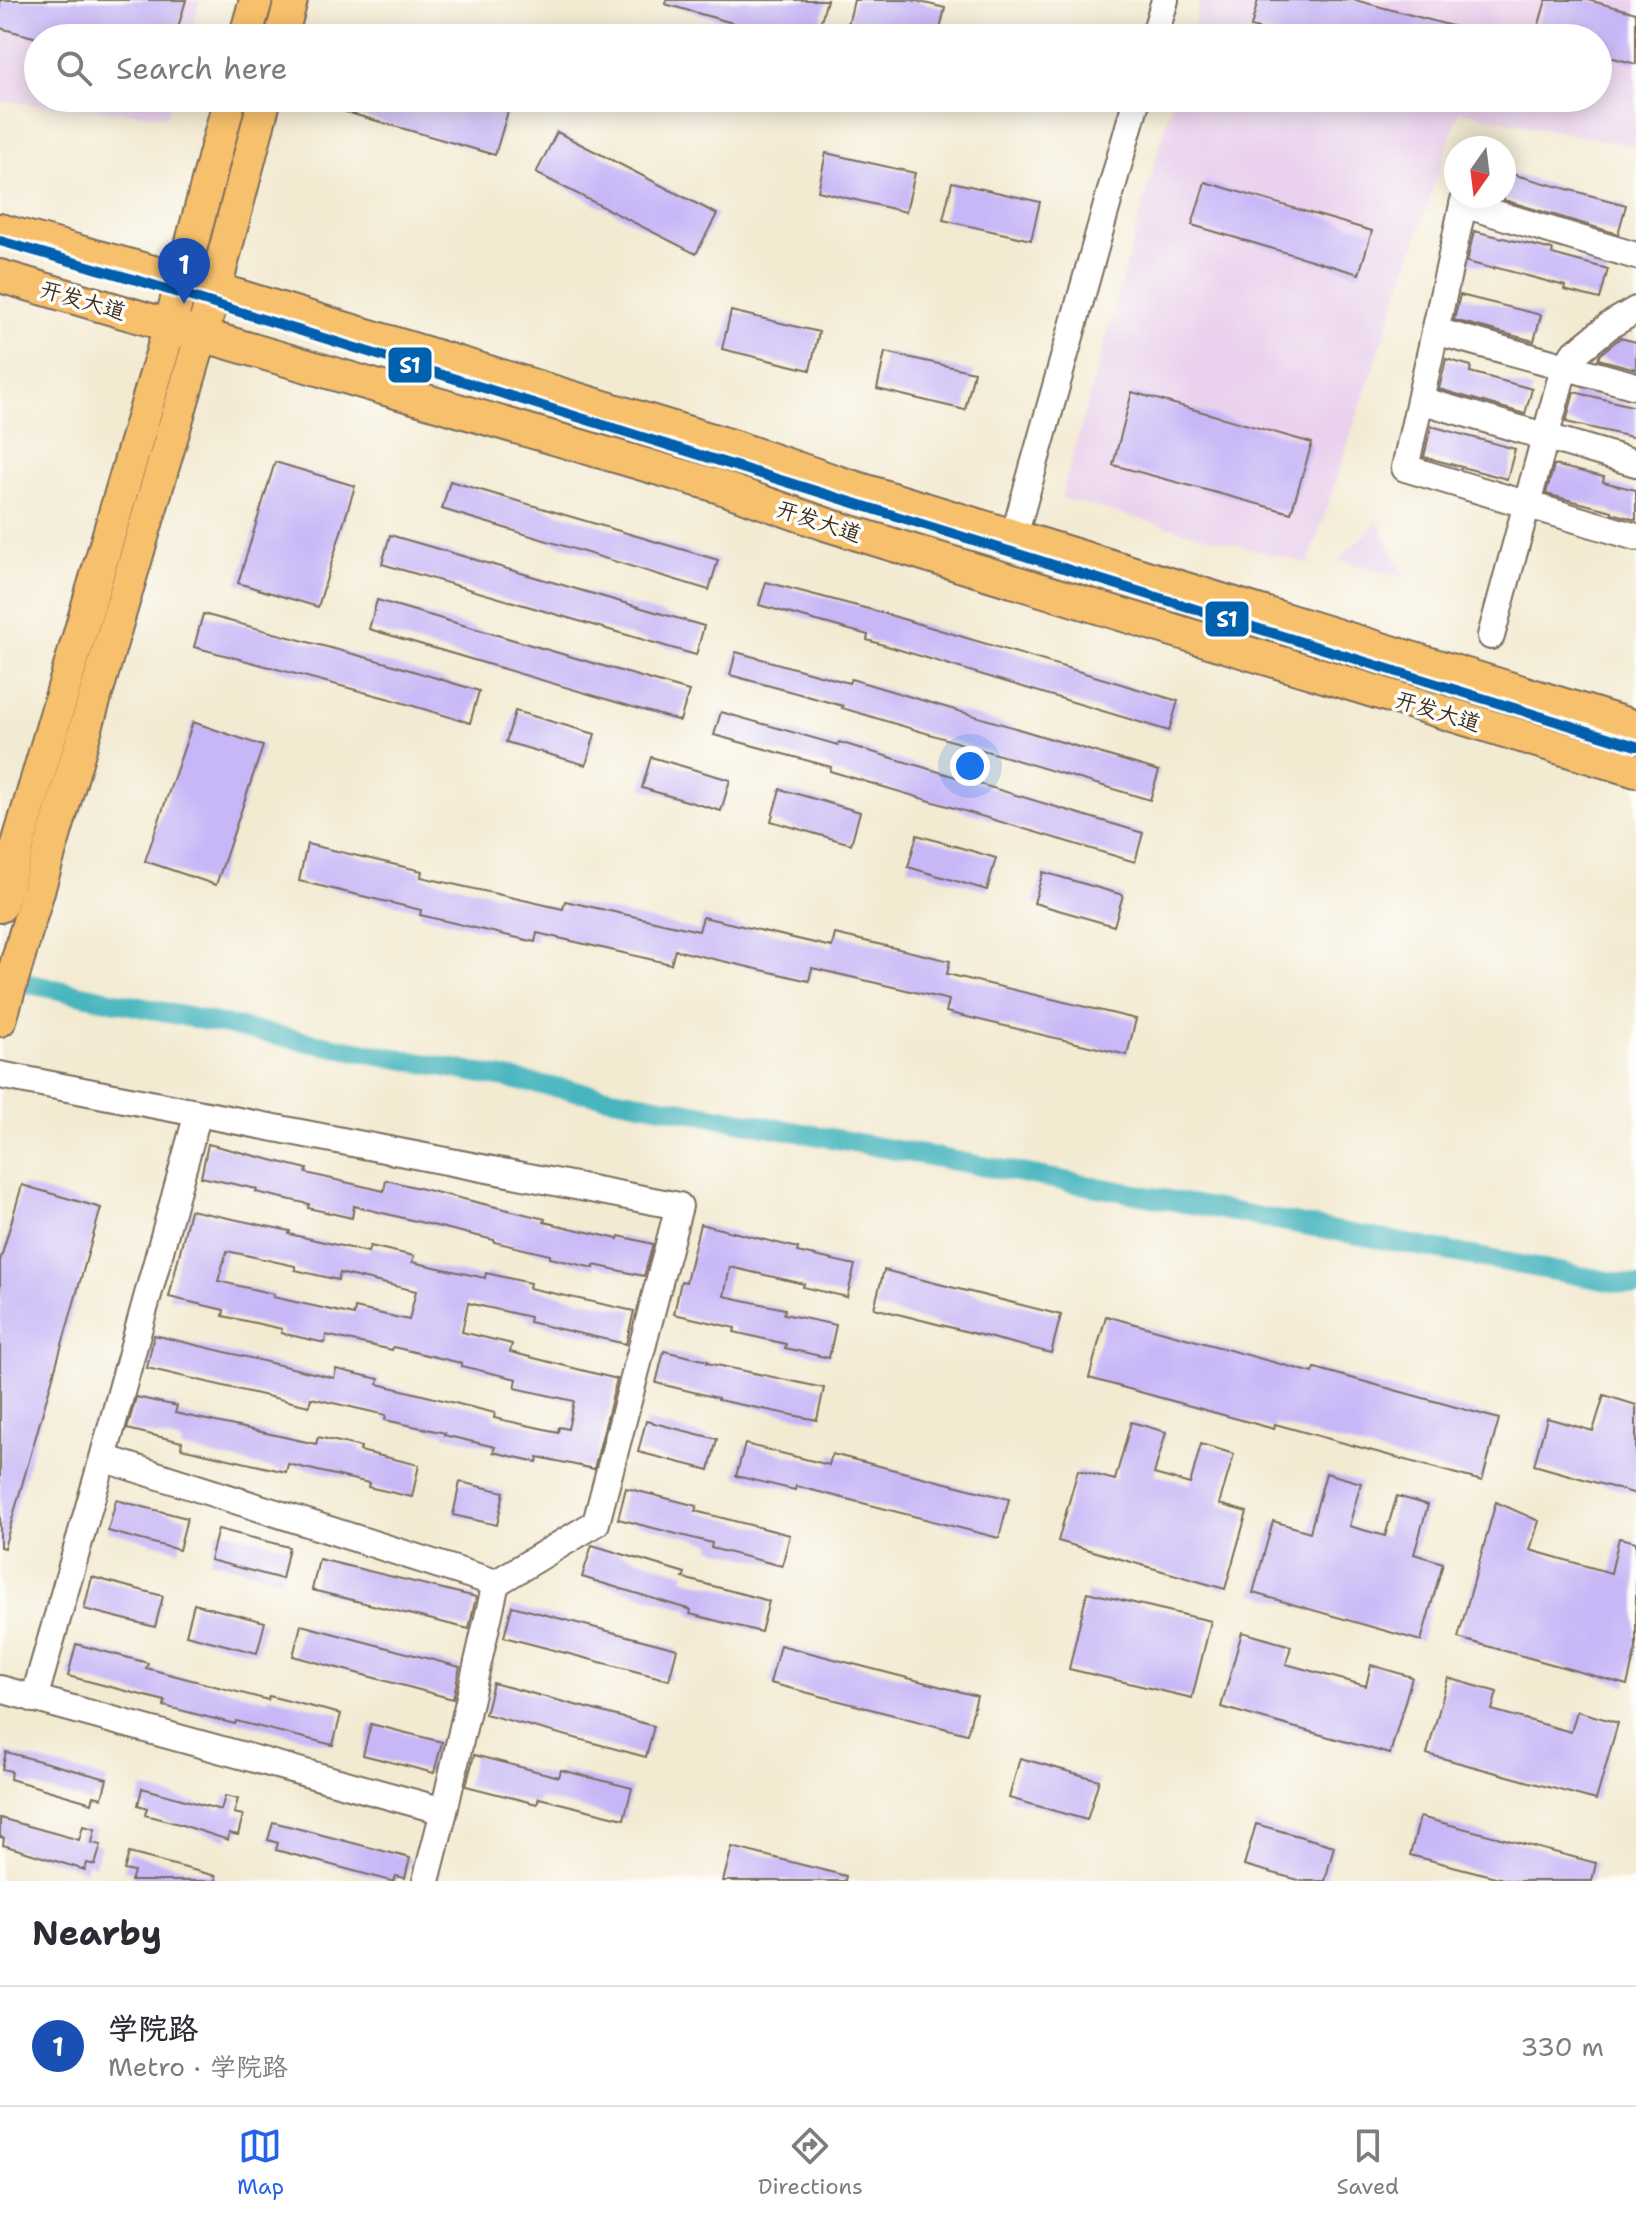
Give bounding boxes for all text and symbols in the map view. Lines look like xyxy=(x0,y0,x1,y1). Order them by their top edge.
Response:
search box xyxy=(24,24,1612,112)
icon: search xyxy=(52,46,96,90)
text: Search here xyxy=(116,48,287,89)
north arrow xyxy=(1444,136,1516,208)
pin: 1 xyxy=(158,238,210,304)
street label: 开发大道 xyxy=(37,274,129,327)
line badge: S1 xyxy=(387,346,433,384)
text: S1 xyxy=(399,351,421,380)
street label: 开发大道 xyxy=(773,494,865,549)
line badge: S1 xyxy=(1204,600,1250,638)
text: S1 xyxy=(1216,605,1238,634)
street label: 开发大道 xyxy=(1392,685,1484,738)
your location xyxy=(950,746,990,786)
text: Nearby xyxy=(32,1910,162,1956)
text: 学院路 xyxy=(108,2008,198,2049)
text: 1 xyxy=(52,2029,64,2064)
text: 330 m xyxy=(1520,2029,1604,2064)
text: Metro · 学院路 xyxy=(108,2049,288,2084)
tab: Map xyxy=(237,2124,284,2201)
tab: Directions xyxy=(758,2124,863,2201)
tab: Saved xyxy=(1337,2124,1399,2201)

